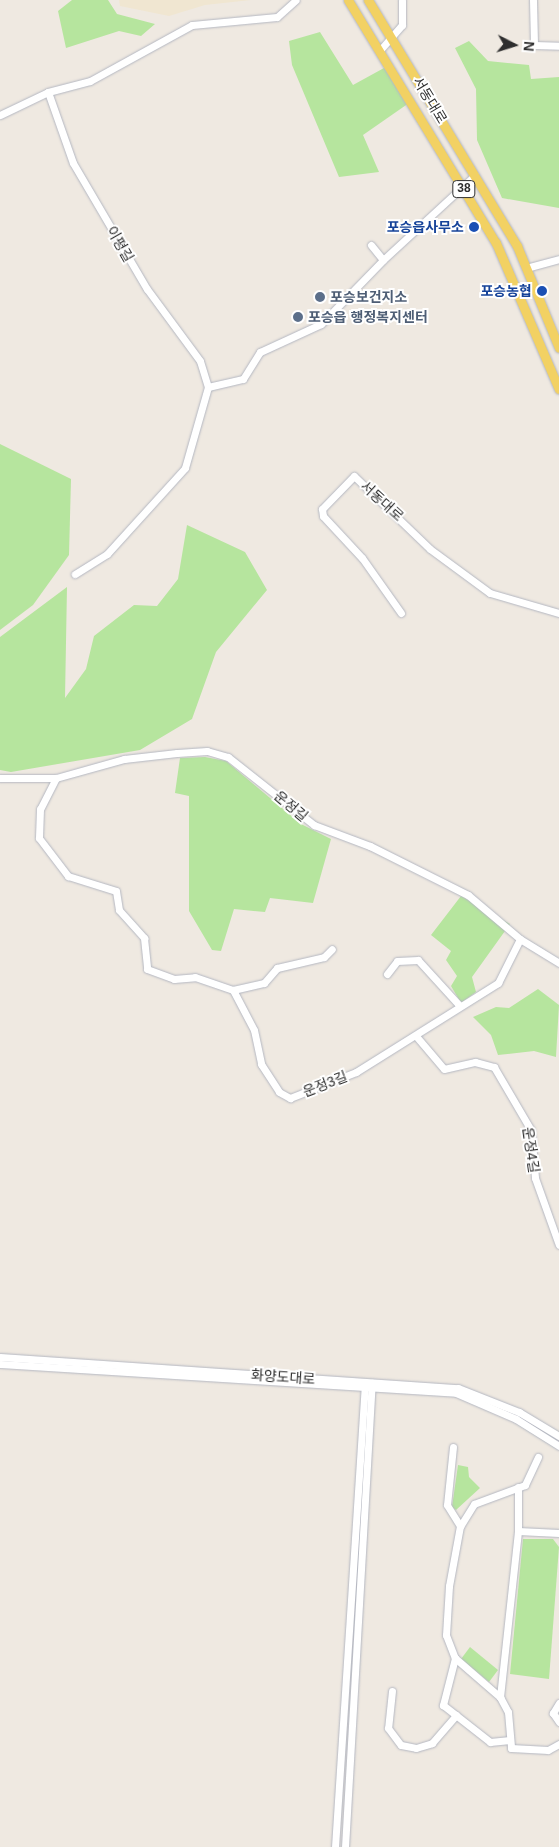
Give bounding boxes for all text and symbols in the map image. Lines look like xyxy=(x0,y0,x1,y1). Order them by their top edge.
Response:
north arrow xyxy=(489,20,539,70)
text: N xyxy=(521,41,537,52)
street label: 서동대로 xyxy=(410,74,450,126)
road number: 38 xyxy=(452,180,476,198)
place label: 포승읍사무소 xyxy=(387,219,464,235)
marker: 포승읍사무소 xyxy=(468,221,480,233)
street label: 이평길 xyxy=(103,223,137,265)
place label: 포승농협 xyxy=(480,283,532,299)
marker: 포승농협 xyxy=(536,285,548,297)
place label: 포승보건지소 xyxy=(330,289,407,305)
marker: 포승보건지소 xyxy=(314,291,326,303)
place label: 포승읍 행정복지센터 xyxy=(308,309,428,325)
marker: 포승읍 행정복지센터 xyxy=(292,311,304,323)
street label: 서동대로 xyxy=(357,478,407,524)
street label: 운정길 xyxy=(271,787,311,825)
street label: 운정3길 xyxy=(300,1068,350,1100)
street label: 운정4길 xyxy=(519,1126,543,1174)
street label: 화양도대로 xyxy=(250,1366,316,1388)

